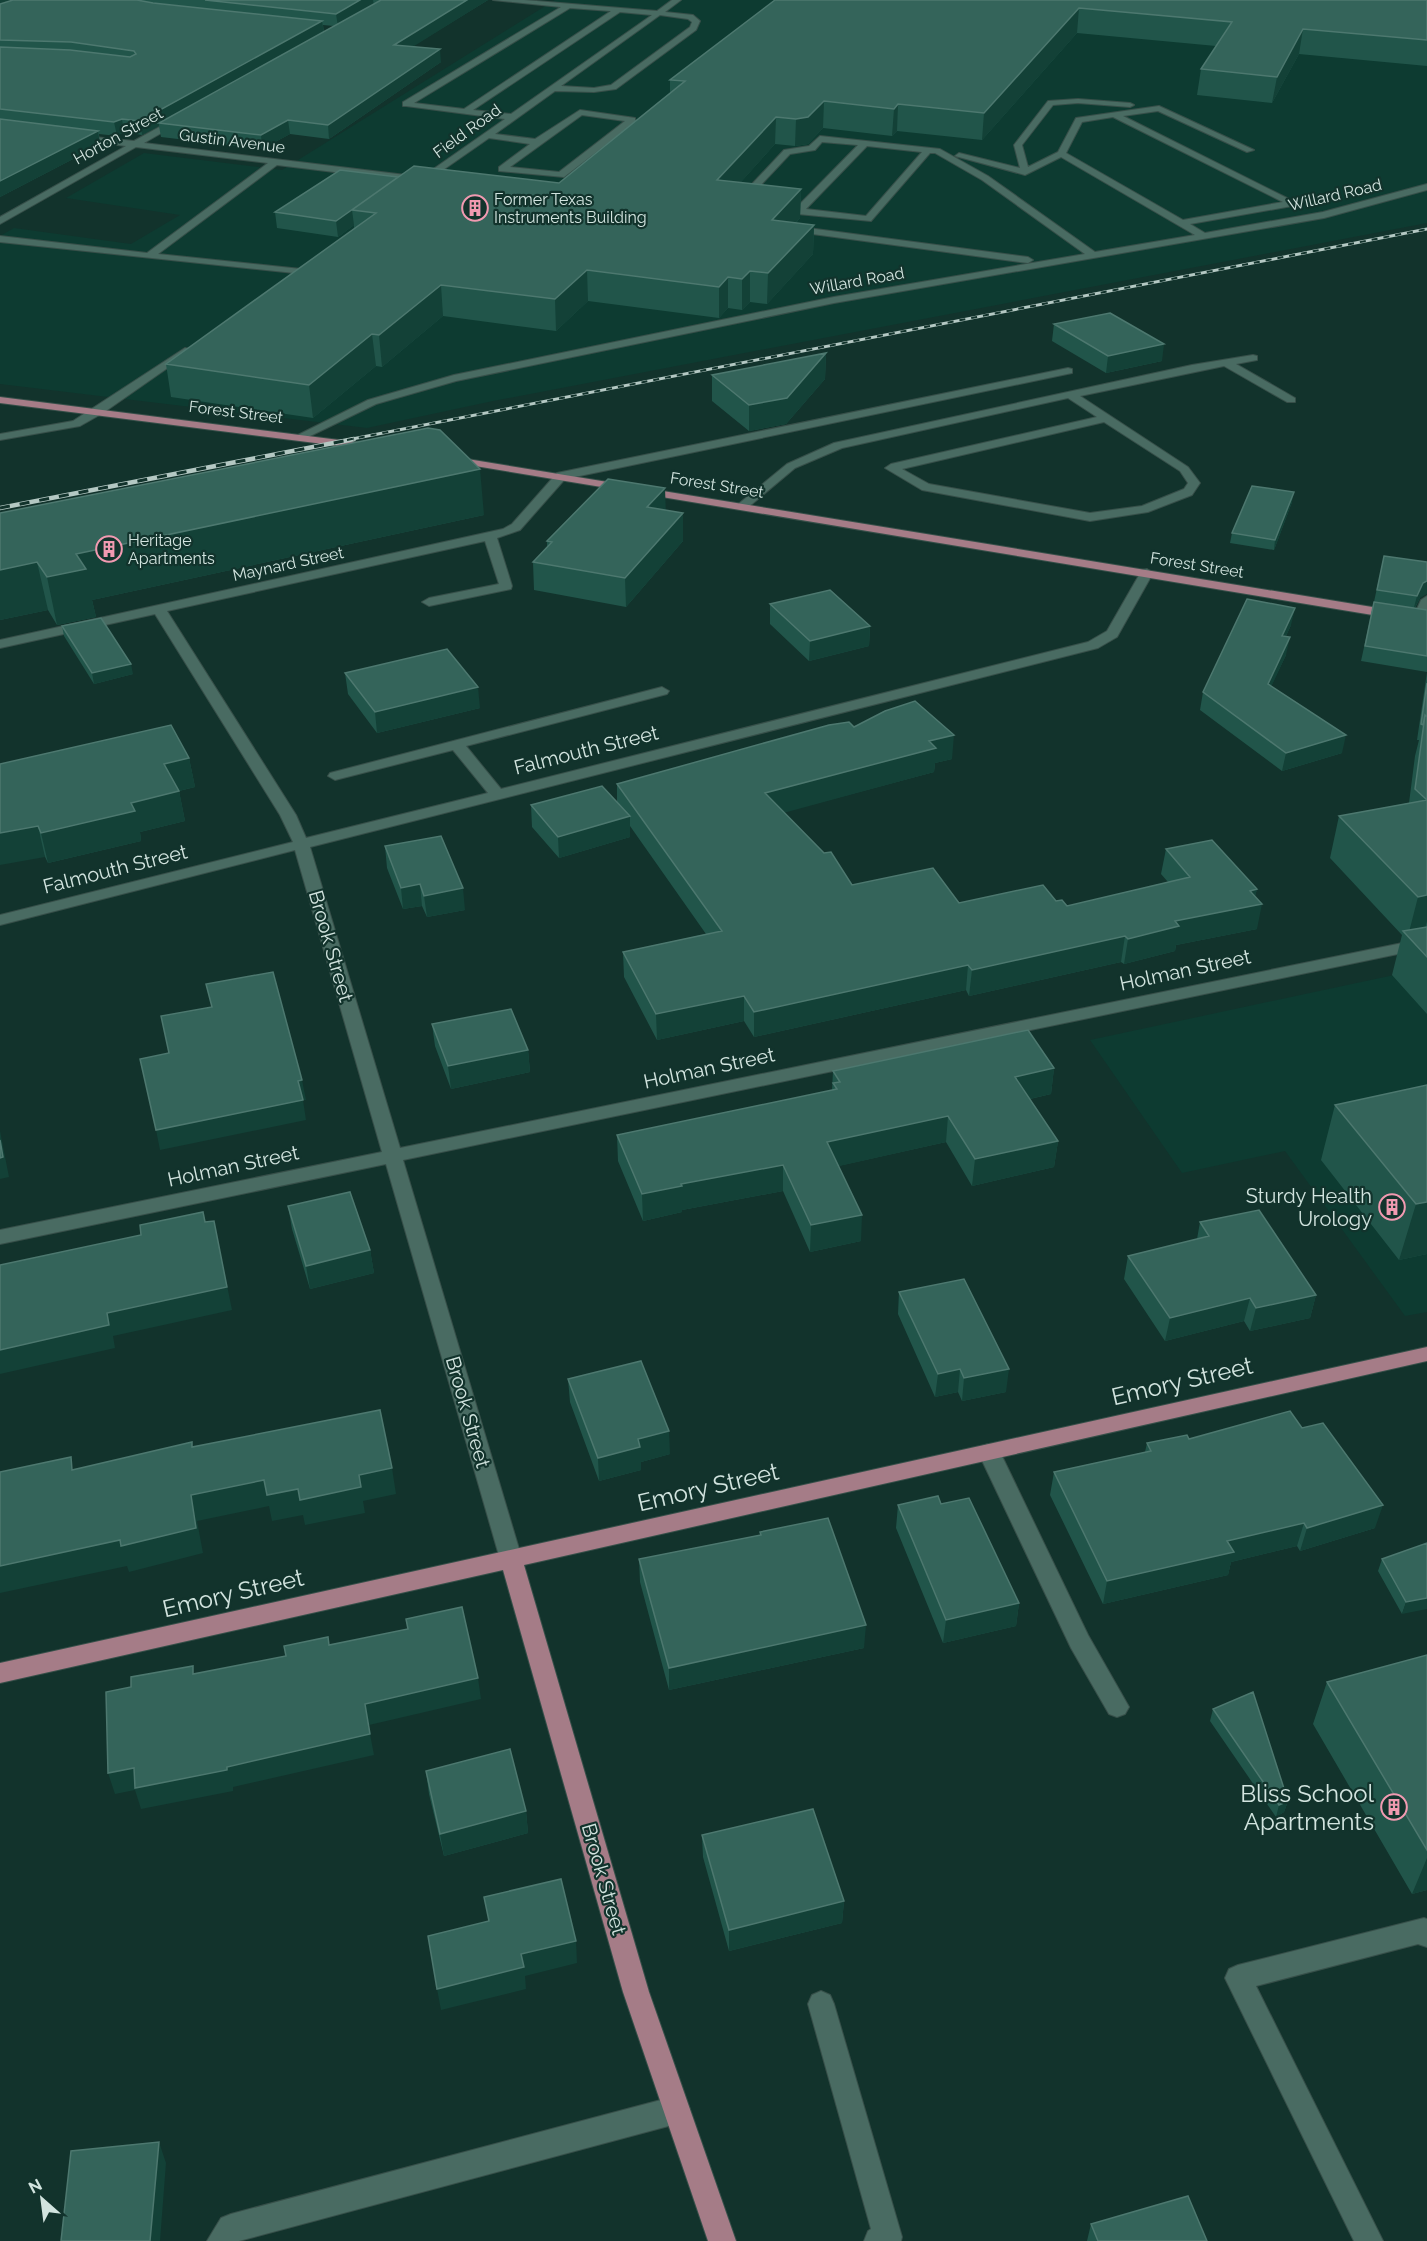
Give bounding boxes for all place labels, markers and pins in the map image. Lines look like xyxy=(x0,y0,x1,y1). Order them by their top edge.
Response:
place label: Former Texas Instruments Building xyxy=(494,190,647,227)
building icon: Former Texas Instruments Building xyxy=(460,193,490,223)
place label: Heritage Apartments xyxy=(128,531,215,568)
building icon: Heritage Apartments xyxy=(94,534,124,564)
place label: Sturdy Health Urology xyxy=(1246,1184,1372,1231)
building icon: Sturdy Health Urology xyxy=(1377,1192,1407,1222)
place label: Bliss School Apartments xyxy=(1240,1779,1374,1836)
building icon: Bliss School Apartments xyxy=(1379,1792,1409,1822)

